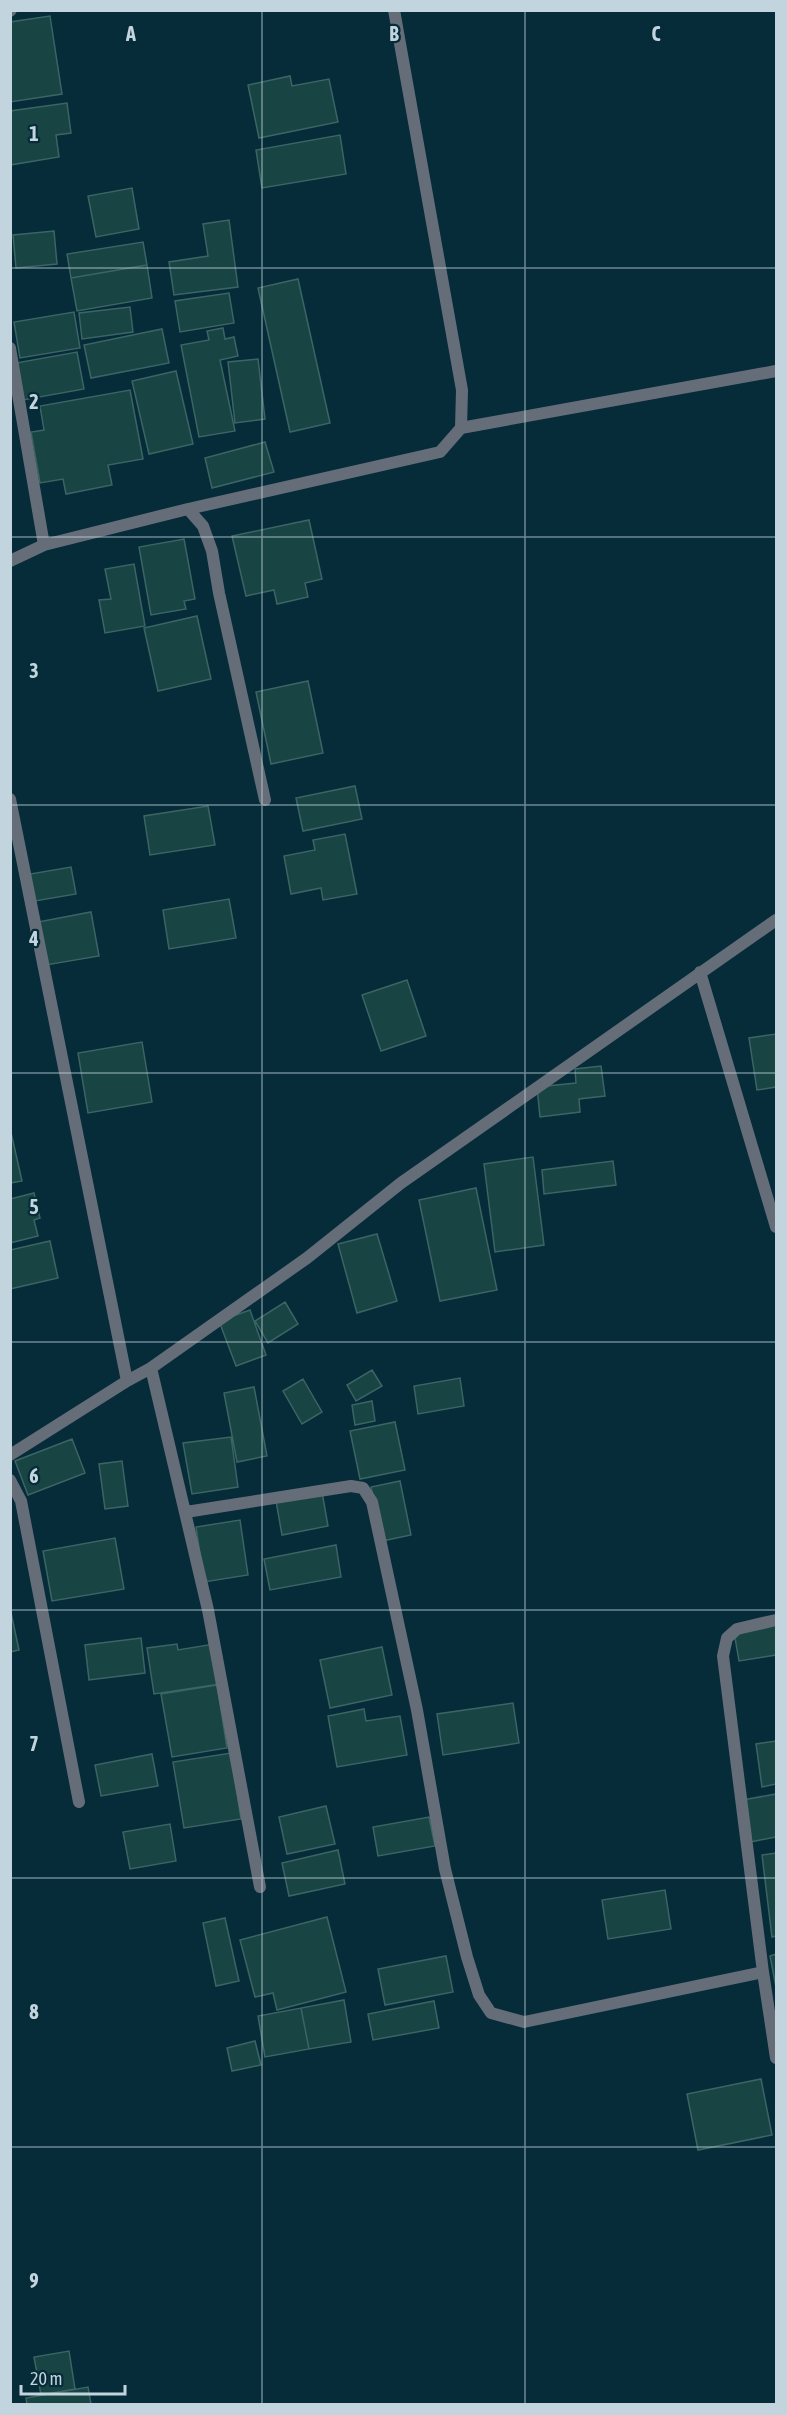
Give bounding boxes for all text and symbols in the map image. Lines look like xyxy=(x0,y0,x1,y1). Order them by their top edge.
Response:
text: A xyxy=(125,22,136,45)
text: B xyxy=(389,22,399,45)
text: C xyxy=(652,22,661,45)
text: 1 xyxy=(29,122,39,145)
text: 2 xyxy=(29,390,39,413)
text: 3 xyxy=(29,659,39,682)
text: 4 xyxy=(28,927,39,950)
text: 5 xyxy=(29,1195,39,1218)
text: 6 xyxy=(29,1464,39,1487)
text: 7 xyxy=(29,1732,39,1755)
text: 8 xyxy=(29,2000,39,2023)
text: 9 xyxy=(29,2269,39,2292)
scale bar xyxy=(21,2358,124,2396)
text: 20 m xyxy=(30,2368,62,2389)

